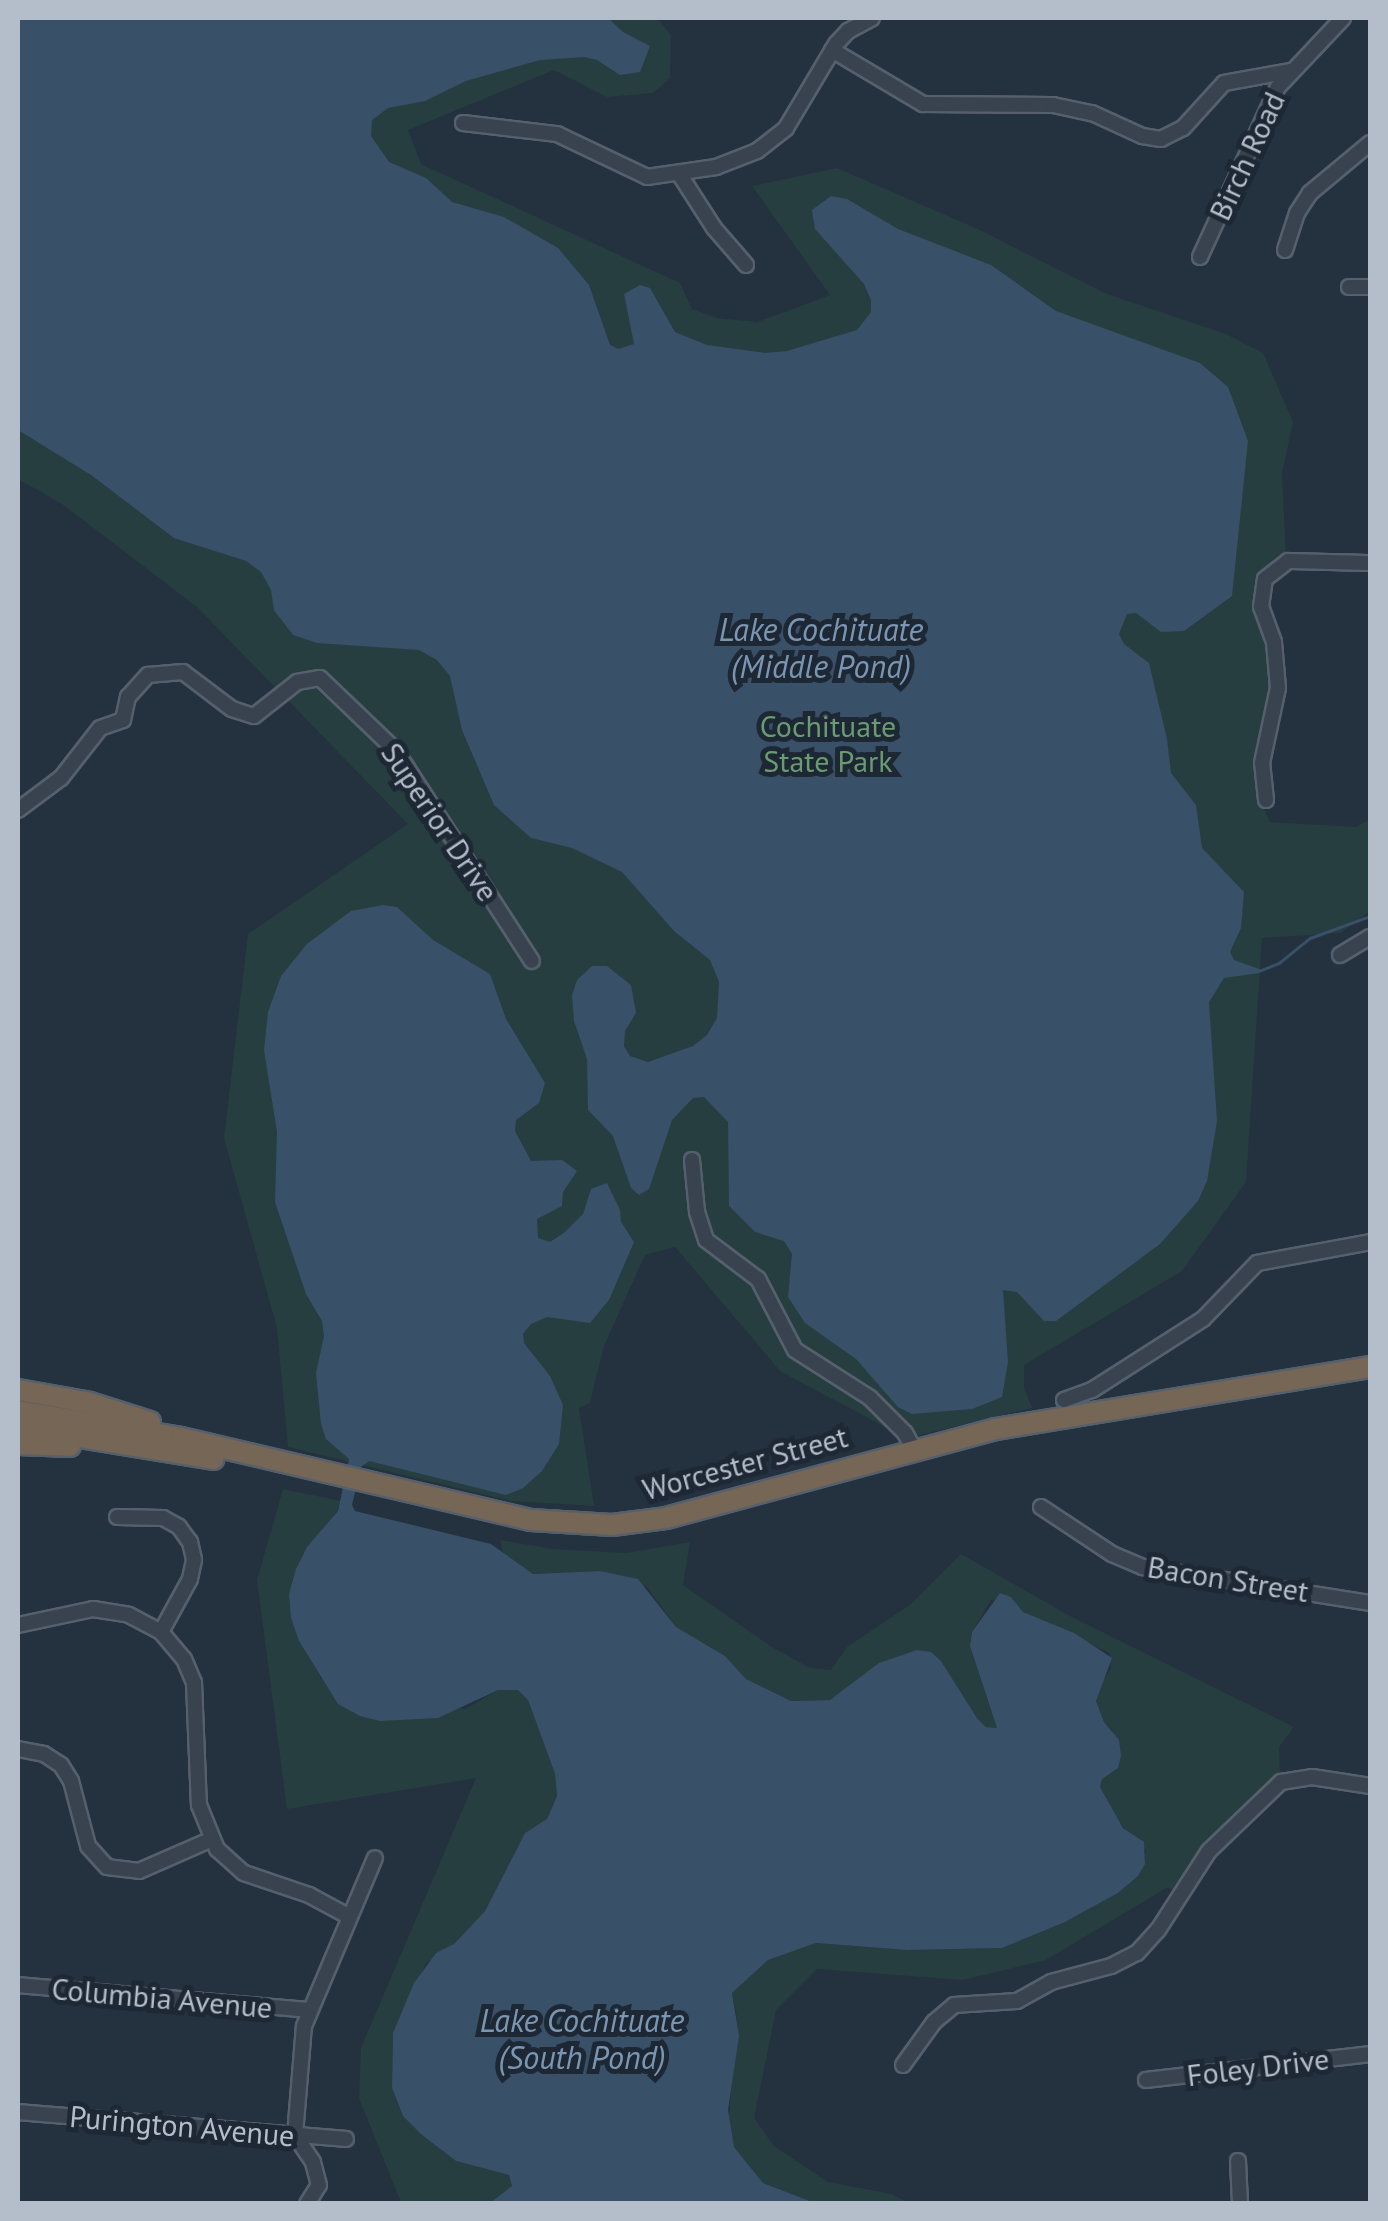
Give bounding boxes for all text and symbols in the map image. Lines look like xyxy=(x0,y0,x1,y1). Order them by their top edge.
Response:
street label: Birch Road xyxy=(1202,86,1292,226)
water label: Lake Cochituate (Middle Pond) xyxy=(719,611,923,686)
park label: Cochituate State Park xyxy=(760,708,896,778)
street label: Superior Drive xyxy=(374,736,506,908)
street label: Worcester Street xyxy=(639,1418,851,1508)
street label: Bacon Street xyxy=(1145,1549,1311,1609)
street label: Columbia Avenue xyxy=(50,1970,274,2026)
water label: Lake Cochituate (South Pond) xyxy=(480,2002,684,2077)
street label: Foley Drive xyxy=(1184,2040,1332,2094)
street label: Purington Avenue xyxy=(68,2098,296,2154)

